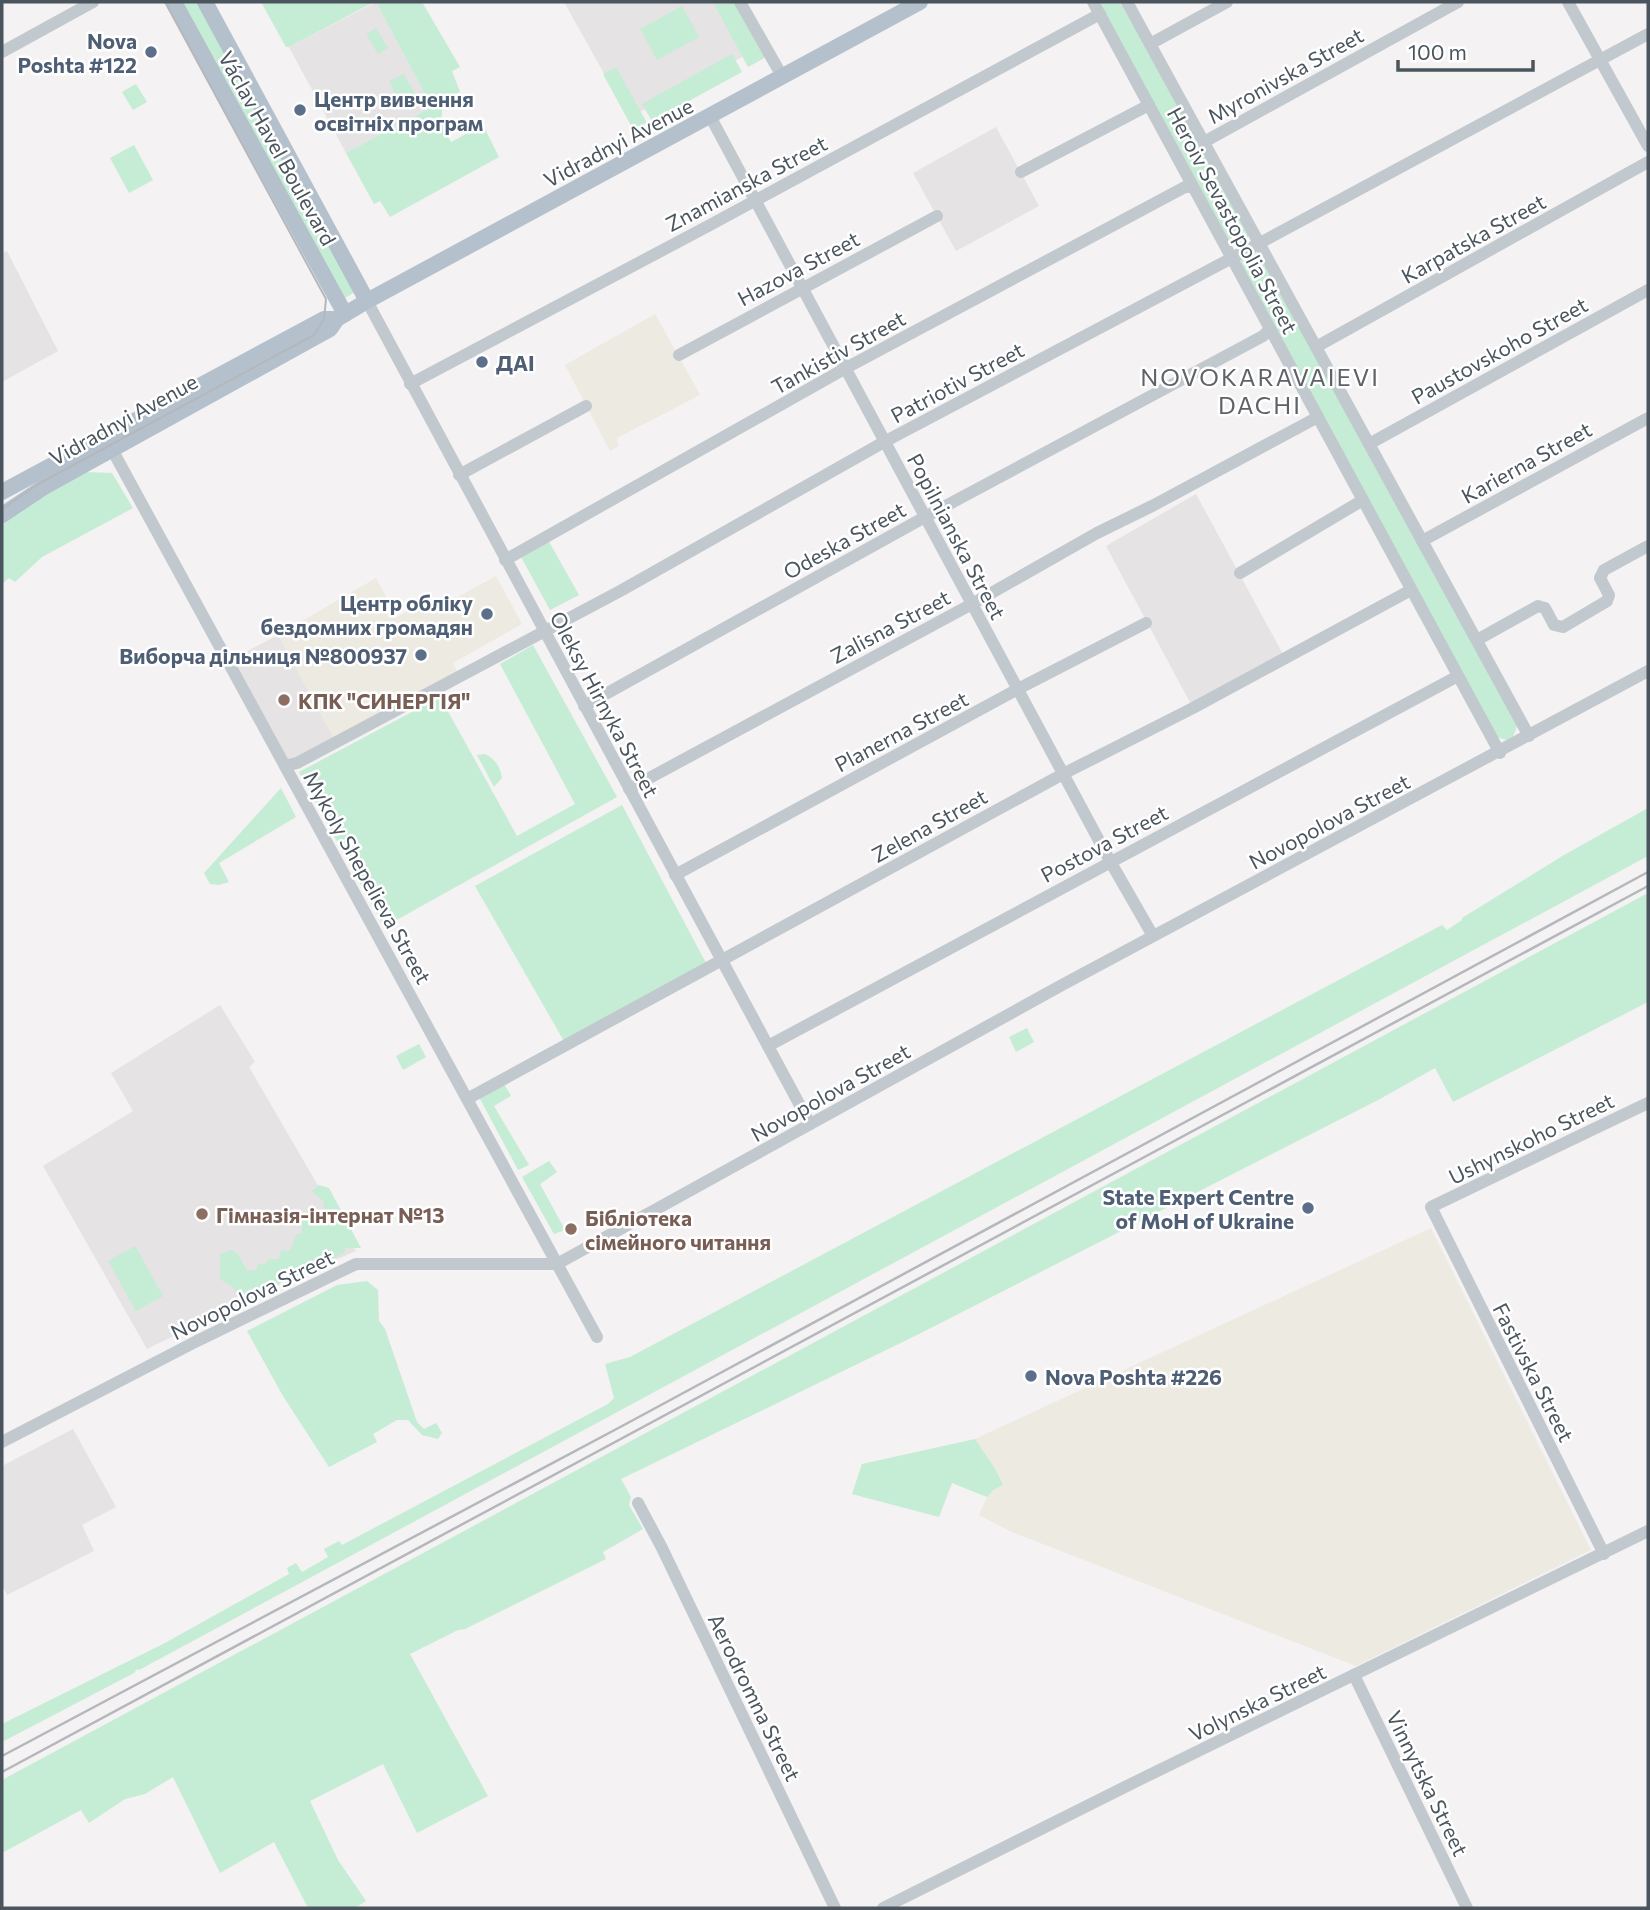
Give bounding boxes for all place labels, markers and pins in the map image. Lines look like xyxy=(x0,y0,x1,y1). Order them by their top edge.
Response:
place label: Nova Poshta #122 xyxy=(17,28,137,77)
marker: Nova Poshta #122 xyxy=(143,44,159,60)
place label: Центр вивчення освітніх програм xyxy=(314,86,483,135)
marker: Центр вивчення освітніх програм xyxy=(292,102,308,118)
place label: ДАІ xyxy=(496,350,535,375)
marker: ДАІ xyxy=(474,354,490,370)
place label: Центр обліку бездомних громадян xyxy=(261,590,473,639)
marker: Центр обліку бездомних громадян xyxy=(479,606,495,622)
place label: Виборча дільниця №800937 xyxy=(119,643,407,668)
marker: Виборча дільниця №800937 xyxy=(413,647,429,663)
place label: КПК "СИНЕРГІЯ" xyxy=(298,688,471,713)
marker: КПК "СИНЕРГІЯ" xyxy=(276,692,292,708)
place label: State Expert Centre of MoH of Ukraine xyxy=(1102,1184,1294,1233)
marker: State Expert Centre of MoH of Ukraine xyxy=(1300,1200,1316,1216)
place label: Гімназія-інтернат №13 xyxy=(216,1202,445,1227)
place label: Бібліотека сімейного читання xyxy=(585,1205,771,1254)
marker: Гімназія-інтернат №13 xyxy=(194,1206,210,1222)
marker: Бібліотека сімейного читання xyxy=(563,1221,579,1237)
place label: Nova Poshta #226 xyxy=(1045,1364,1222,1389)
marker: Nova Poshta #226 xyxy=(1023,1368,1039,1384)

